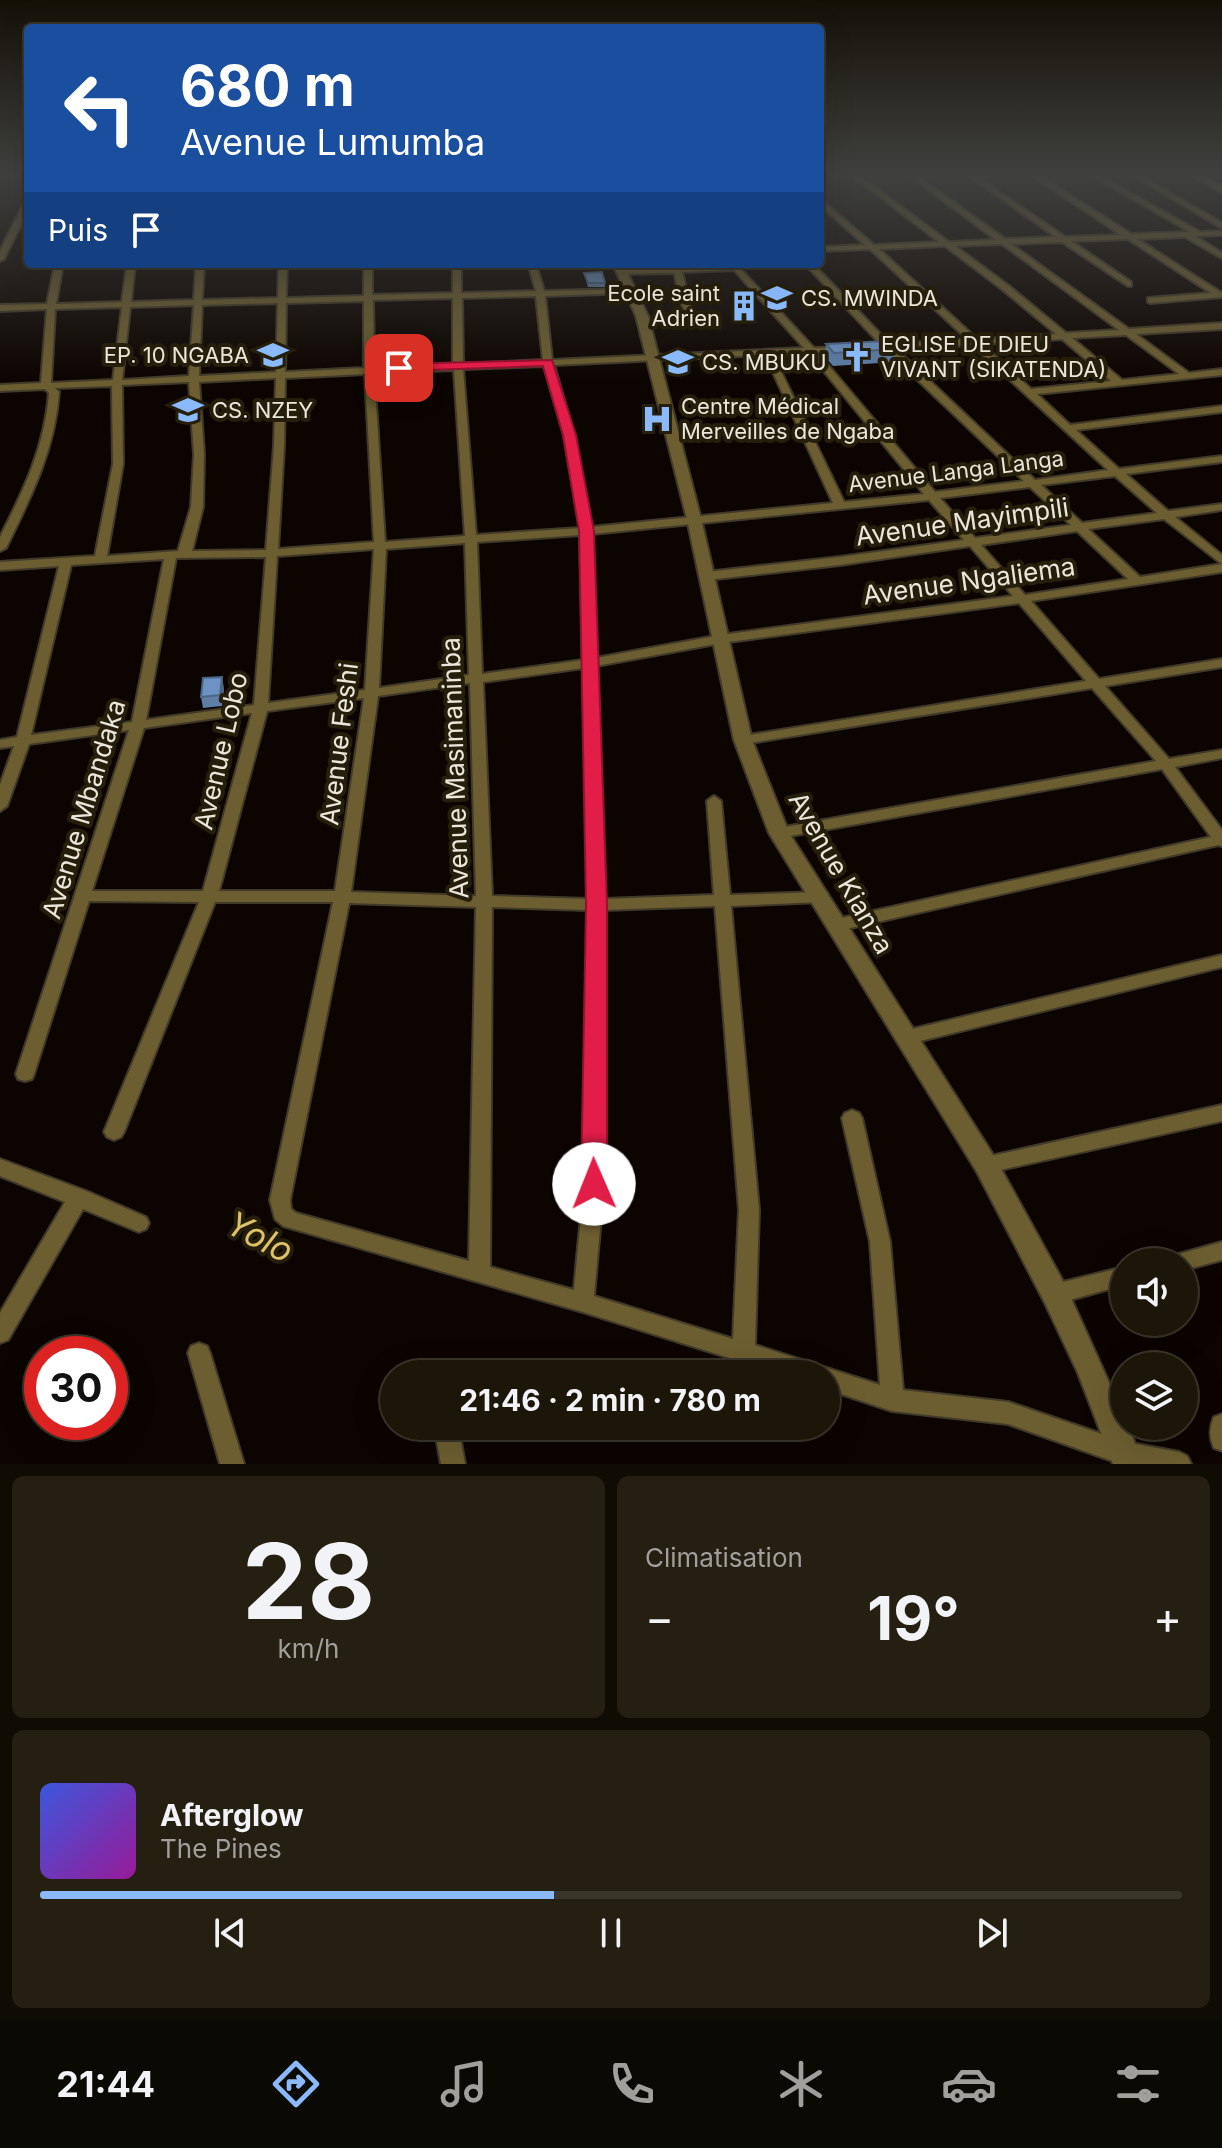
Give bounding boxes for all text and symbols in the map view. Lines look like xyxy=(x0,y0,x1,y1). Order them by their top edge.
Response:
text: 680 m xyxy=(180,52,355,120)
icon: left xyxy=(48,56,152,160)
text: Avenue Lumumba xyxy=(180,120,485,164)
icon: arrive xyxy=(124,208,168,252)
text: Puis xyxy=(48,212,108,248)
place label: Ecole saint Adrien xyxy=(607,280,720,331)
school or university icon: CS. MWINDA xyxy=(760,281,794,315)
place label: CS. MWINDA xyxy=(801,285,938,311)
building icon: Ecole saint Adrien xyxy=(727,289,761,323)
place label: EGLISE DE DIEU VIVANT (SIKATENDA) xyxy=(881,331,1106,382)
pin xyxy=(365,334,433,402)
school or university icon: EP. 10 NGABA xyxy=(256,338,290,372)
church icon: EGLISE DE DIEU VIVANT (SIKATENDA) xyxy=(840,340,874,374)
place label: EP. 10 NGABA xyxy=(104,342,249,368)
school or university icon: CS. MBUKU xyxy=(661,345,695,379)
icon: arrive xyxy=(377,346,421,390)
place label: CS. MBUKU xyxy=(702,349,827,375)
school or university icon: CS. NZEY xyxy=(171,393,205,427)
place label: Centre Médical Merveilles de Ngaba xyxy=(681,393,895,444)
place label: CS. NZEY xyxy=(212,397,313,423)
hospital icon: Centre Médical Merveilles de Ngaba xyxy=(640,402,674,436)
street label: Avenue Langa Langa xyxy=(847,445,1065,497)
street label: Avenue Mayimpili xyxy=(853,491,1070,552)
street label: Avenue Ngaliema xyxy=(861,550,1077,611)
street label: Avenue Masimaninba xyxy=(434,637,475,899)
street label: Avenue Feshi xyxy=(313,661,364,827)
street label: Avenue Lobo xyxy=(187,669,254,833)
street label: Avenue Mbandaka xyxy=(35,695,132,922)
street label: Avenue Kianza xyxy=(783,786,900,959)
position arrow xyxy=(552,1142,636,1226)
water label: Yolo xyxy=(220,1202,301,1271)
map controls xyxy=(1110,1248,1198,1440)
button: sound xyxy=(1110,1248,1198,1336)
speed limit sign: 30 xyxy=(24,1336,128,1440)
button: layers xyxy=(1110,1352,1198,1440)
text: 21:46 · 2 min · 780 m xyxy=(459,1382,761,1418)
text: 28 xyxy=(242,1518,375,1644)
text: Climatisation xyxy=(645,1542,803,1573)
text: 19° xyxy=(867,1582,960,1654)
text: − xyxy=(645,1591,674,1645)
text: + xyxy=(1153,1591,1182,1645)
text: km/h xyxy=(278,1633,339,1664)
text: Afterglow xyxy=(160,1797,304,1833)
text: The Pines xyxy=(160,1833,282,1864)
icon: previous xyxy=(208,1911,252,1955)
icon: pause xyxy=(589,1911,633,1955)
icon: next xyxy=(970,1911,1014,1955)
icon: directions xyxy=(268,2056,324,2112)
icon: music xyxy=(436,2056,492,2112)
icon: phone xyxy=(604,2056,660,2112)
icon: climate xyxy=(773,2056,829,2112)
icon: car xyxy=(941,2056,997,2112)
icon: filters xyxy=(1110,2056,1166,2112)
text: 21:44 xyxy=(56,2062,155,2106)

